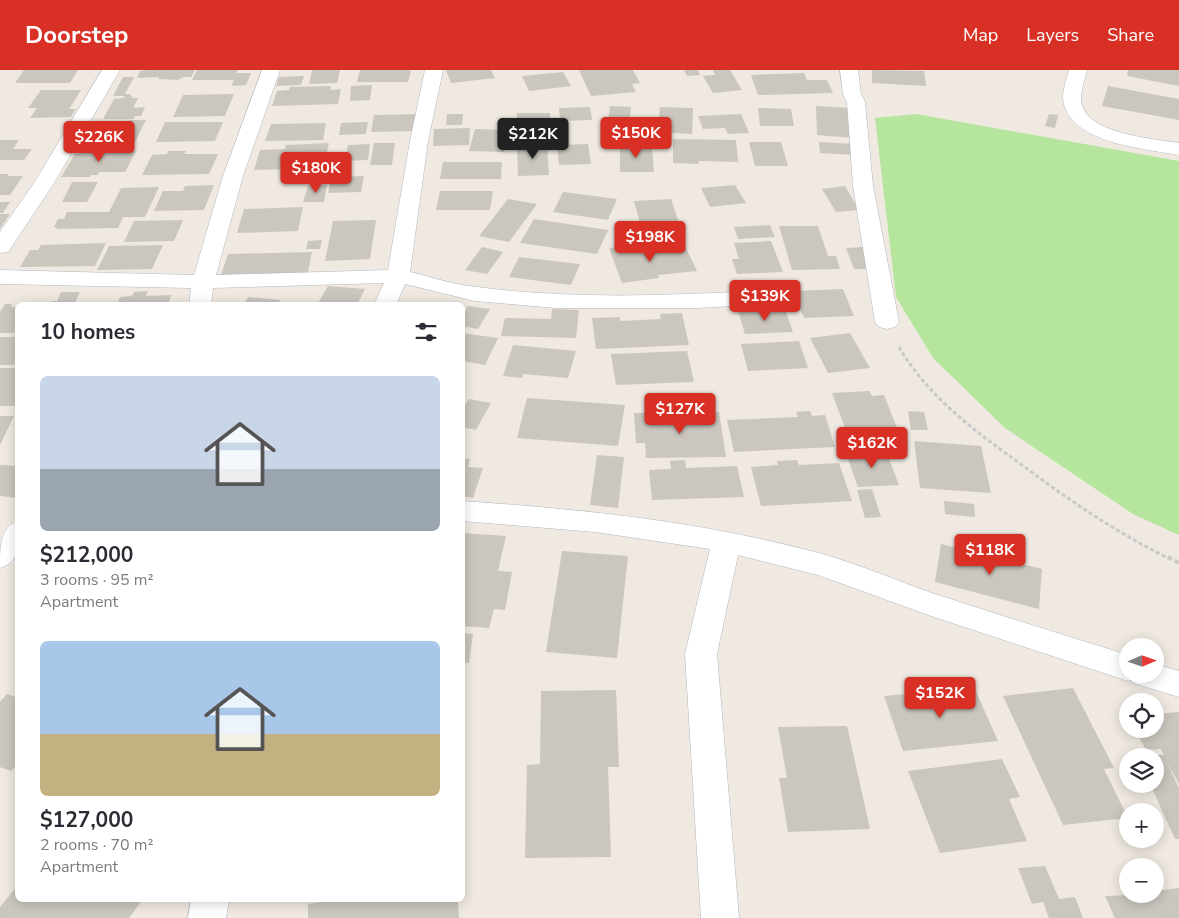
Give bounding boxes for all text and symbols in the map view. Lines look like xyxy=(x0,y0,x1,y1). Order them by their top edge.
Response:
text: Doorstep xyxy=(25,19,128,51)
text: Map xyxy=(963,23,998,47)
text: Layers xyxy=(1026,23,1079,47)
text: Share xyxy=(1107,23,1154,47)
pin: $150K xyxy=(601,116,671,159)
pin: $212K xyxy=(498,118,568,160)
pin: $226K xyxy=(64,121,134,163)
text: $150K xyxy=(611,122,661,144)
text: $212K xyxy=(508,123,558,145)
text: $226K xyxy=(74,126,124,148)
pin: $180K xyxy=(281,152,351,194)
text: $180K xyxy=(291,157,341,179)
pin: $198K xyxy=(615,220,685,263)
text: $198K xyxy=(625,226,675,248)
pin: $139K xyxy=(730,280,800,322)
text: $139K xyxy=(740,285,790,307)
text: 10 homes xyxy=(40,318,135,346)
icon: filters xyxy=(412,318,440,346)
pin: $127K xyxy=(645,392,715,435)
text: $127K xyxy=(655,398,705,420)
icon: home xyxy=(195,409,285,499)
pin: $162K xyxy=(837,426,907,469)
text: $162K xyxy=(847,432,897,454)
pin: $118K xyxy=(955,534,1025,576)
text: $118K xyxy=(965,539,1015,561)
text: $212,000 xyxy=(40,541,133,569)
text: 3 rooms · 95 m² xyxy=(40,569,153,591)
text: Apartment xyxy=(40,591,118,613)
north arrow xyxy=(1119,638,1164,682)
map controls xyxy=(1119,638,1164,903)
icon: home xyxy=(195,674,285,764)
pin: $152K xyxy=(905,676,975,719)
text: $152K xyxy=(915,682,965,704)
button: locate xyxy=(1119,693,1164,738)
button: layers xyxy=(1119,748,1164,793)
button: + xyxy=(1119,803,1164,848)
text: $127,000 xyxy=(40,806,133,834)
text: 2 rooms · 70 m² xyxy=(40,834,153,856)
text: Apartment xyxy=(40,856,118,878)
button: − xyxy=(1119,858,1164,903)

